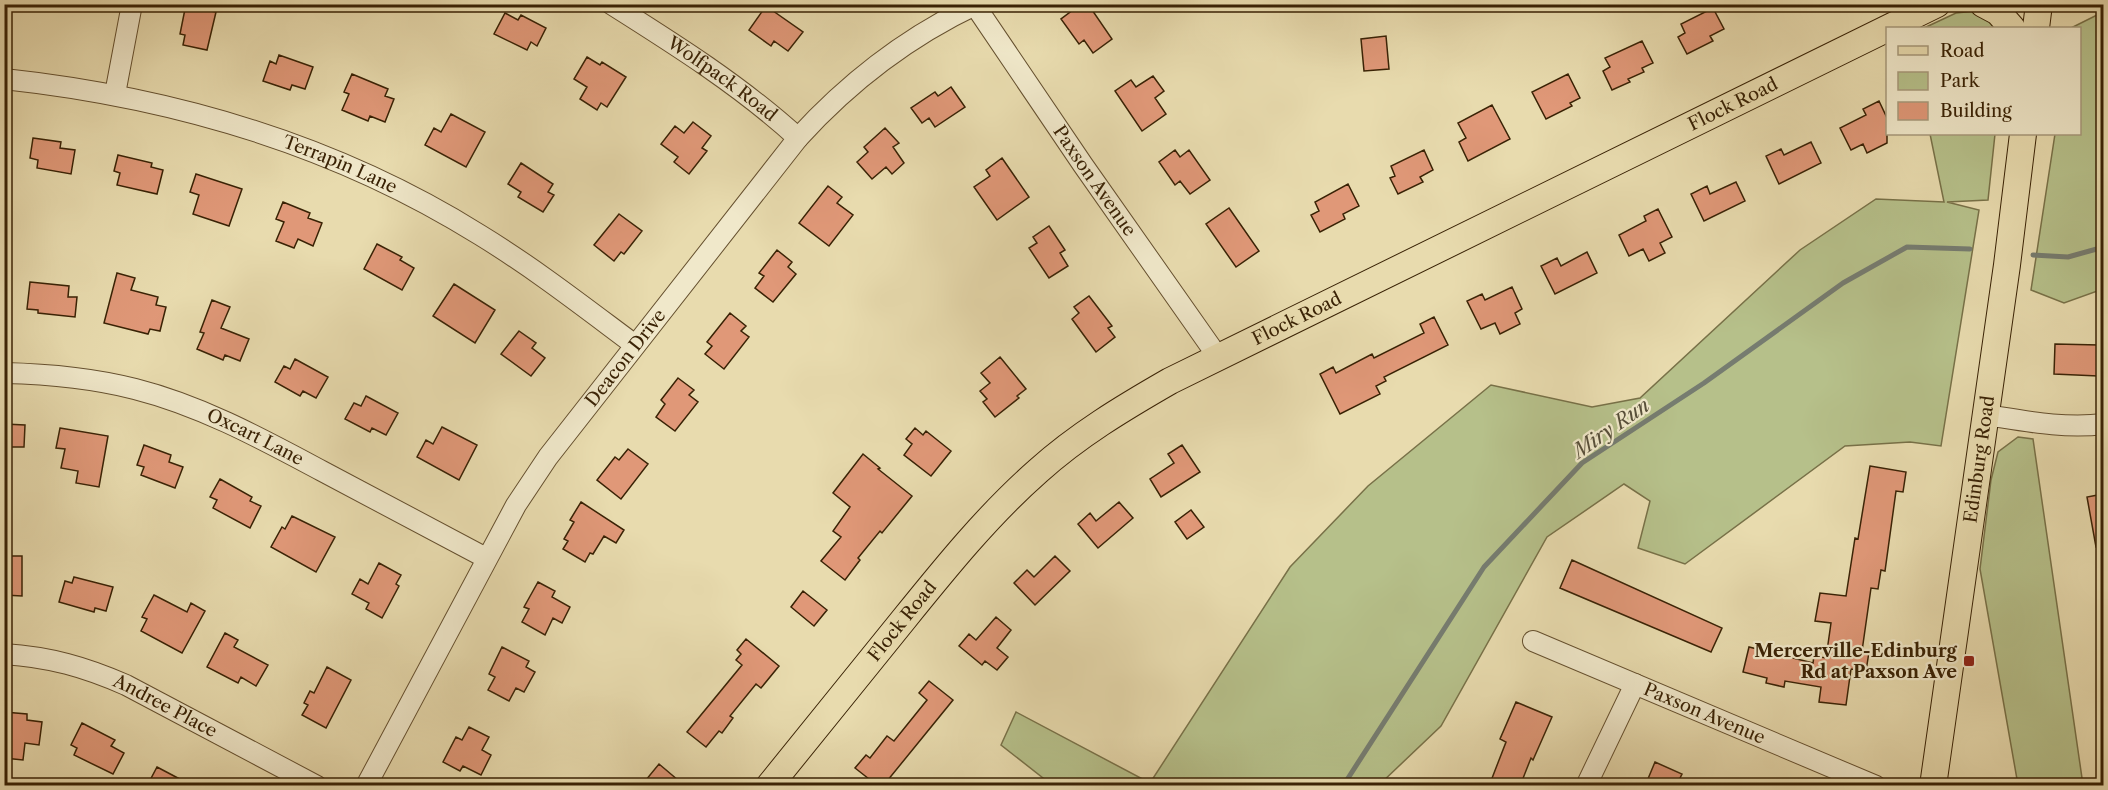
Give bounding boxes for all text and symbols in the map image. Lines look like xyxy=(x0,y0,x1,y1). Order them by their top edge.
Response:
legend xyxy=(1886,27,2081,135)
street label: Wolfpack Road xyxy=(662,31,782,126)
text: Road xyxy=(1940,40,1985,62)
text: Park xyxy=(1940,70,1981,92)
street label: Flock Road xyxy=(1685,73,1781,136)
text: Building xyxy=(1940,100,2012,122)
street label: Paxson Avenue xyxy=(1048,121,1141,240)
street label: Terrapin Lane xyxy=(280,131,401,198)
street label: Flock Road xyxy=(1248,287,1345,350)
street label: Deacon Drive xyxy=(581,305,671,411)
water label: Miry Run xyxy=(1566,393,1654,464)
street label: Edinburg Road xyxy=(1959,394,1999,524)
street label: Oxcart Lane xyxy=(204,404,307,470)
street label: Flock Road xyxy=(863,577,941,666)
place label: Mercerville-Edinburg Rd at Paxson Ave xyxy=(1754,640,1958,683)
marker: Mercerville-Edinburg Rd at Paxson Ave xyxy=(1962,654,1976,668)
street label: Andree Place xyxy=(109,669,221,742)
street label: Paxson Avenue xyxy=(1640,678,1768,749)

